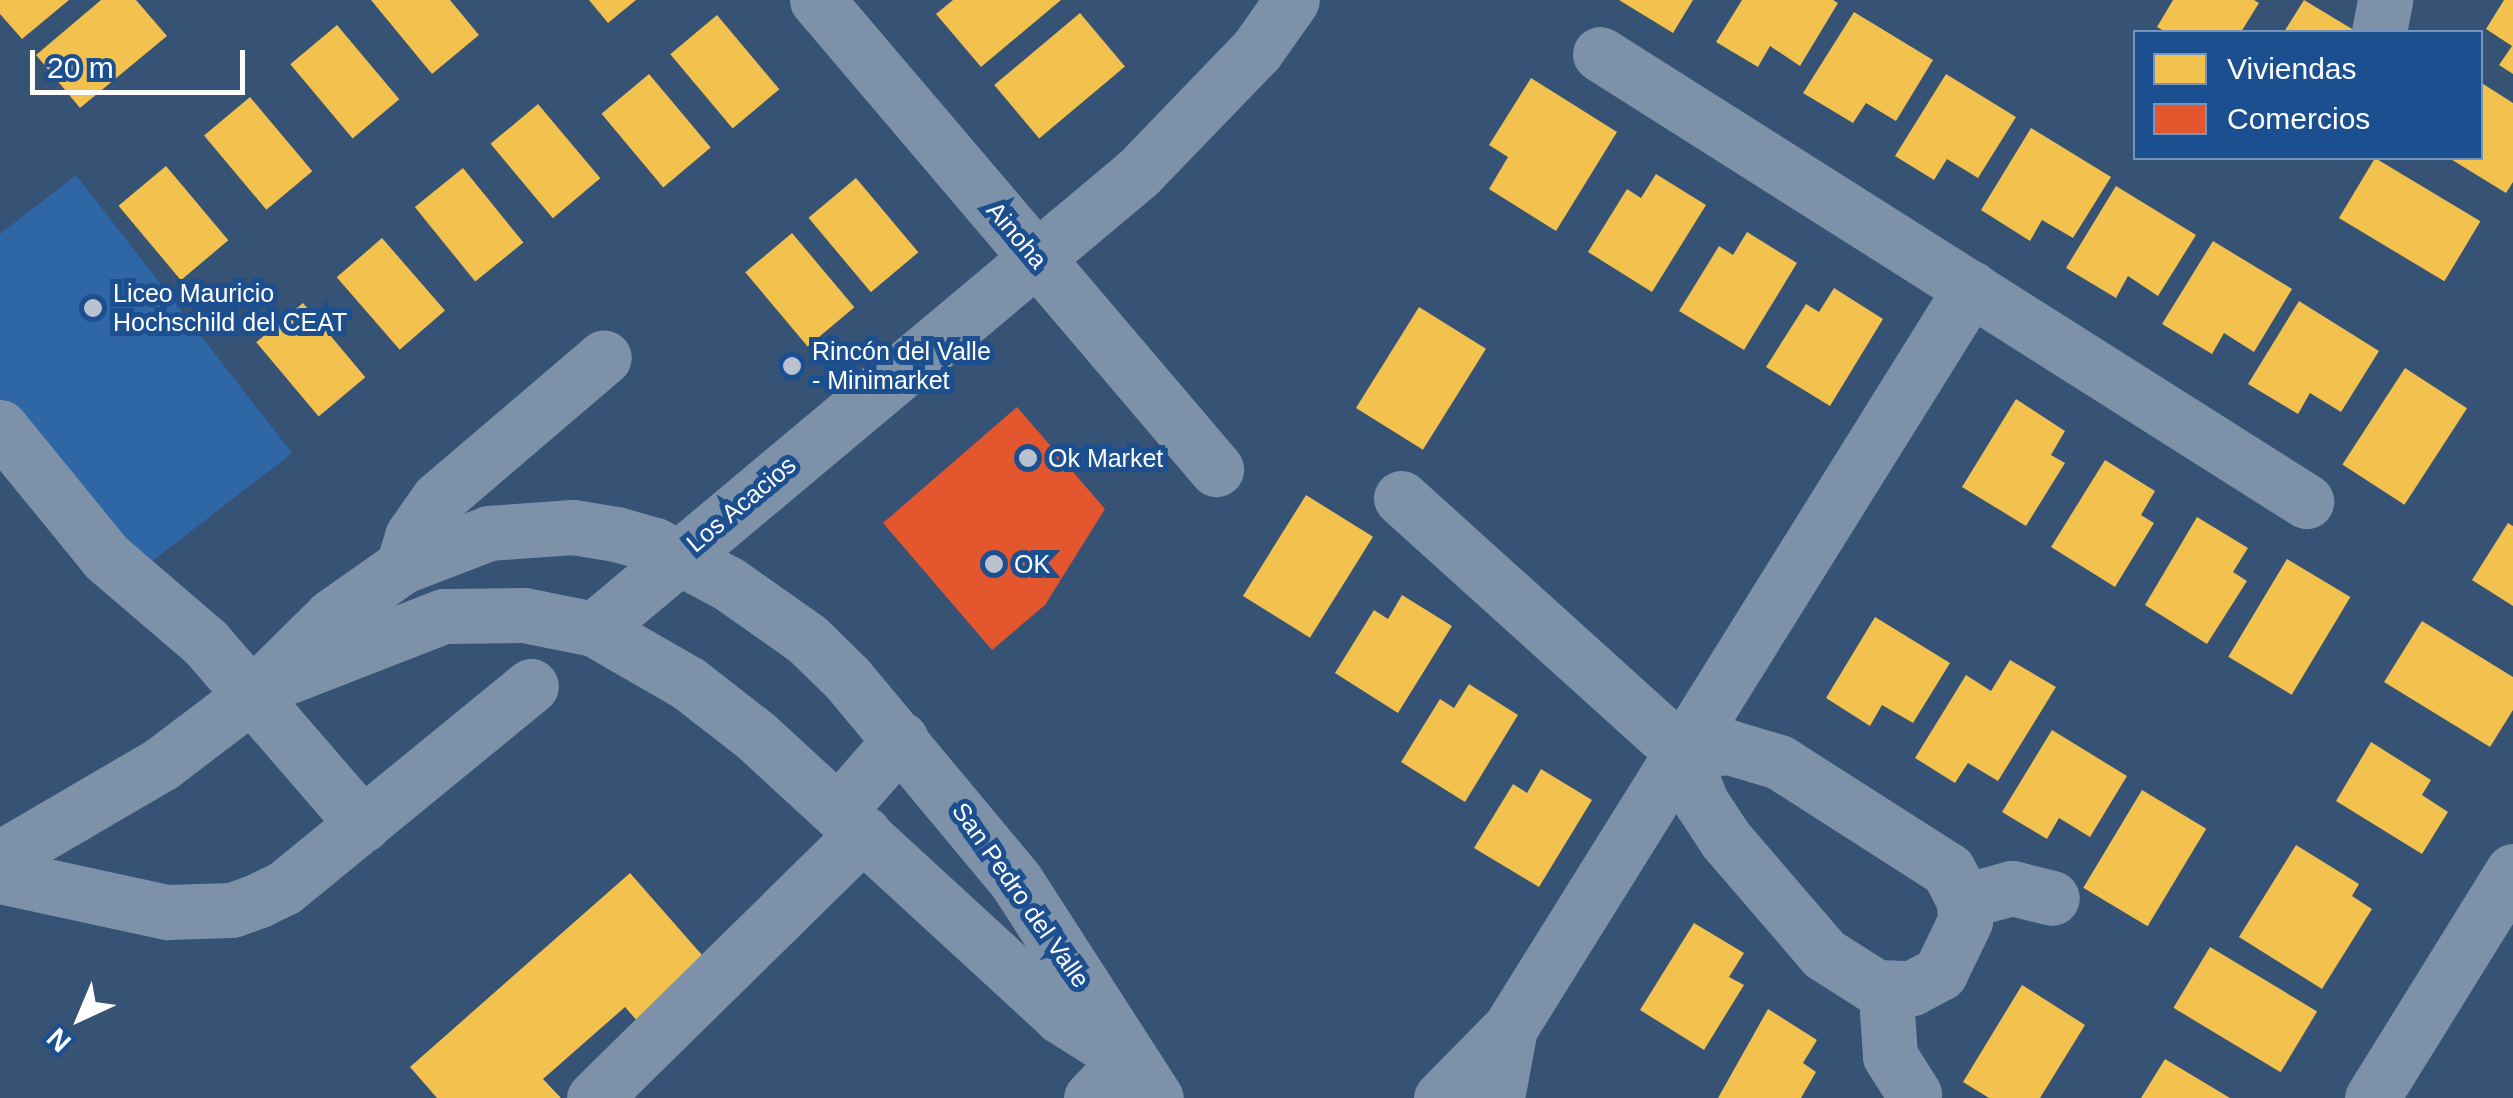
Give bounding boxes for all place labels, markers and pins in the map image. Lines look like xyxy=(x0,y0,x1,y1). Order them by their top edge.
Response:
place label: Liceo Mauricio Hochschild del CEAT xyxy=(113,279,347,338)
marker: Liceo Mauricio Hochschild del CEAT xyxy=(82,297,104,319)
place label: Rincón del Valle - Minimarket xyxy=(812,337,991,396)
marker: Rincón del Valle - Minimarket xyxy=(781,355,803,377)
place label: Ok Market xyxy=(1048,443,1163,473)
marker: Ok Market xyxy=(1017,447,1039,469)
place label: OK xyxy=(1014,549,1050,579)
marker: OK xyxy=(983,553,1005,575)

